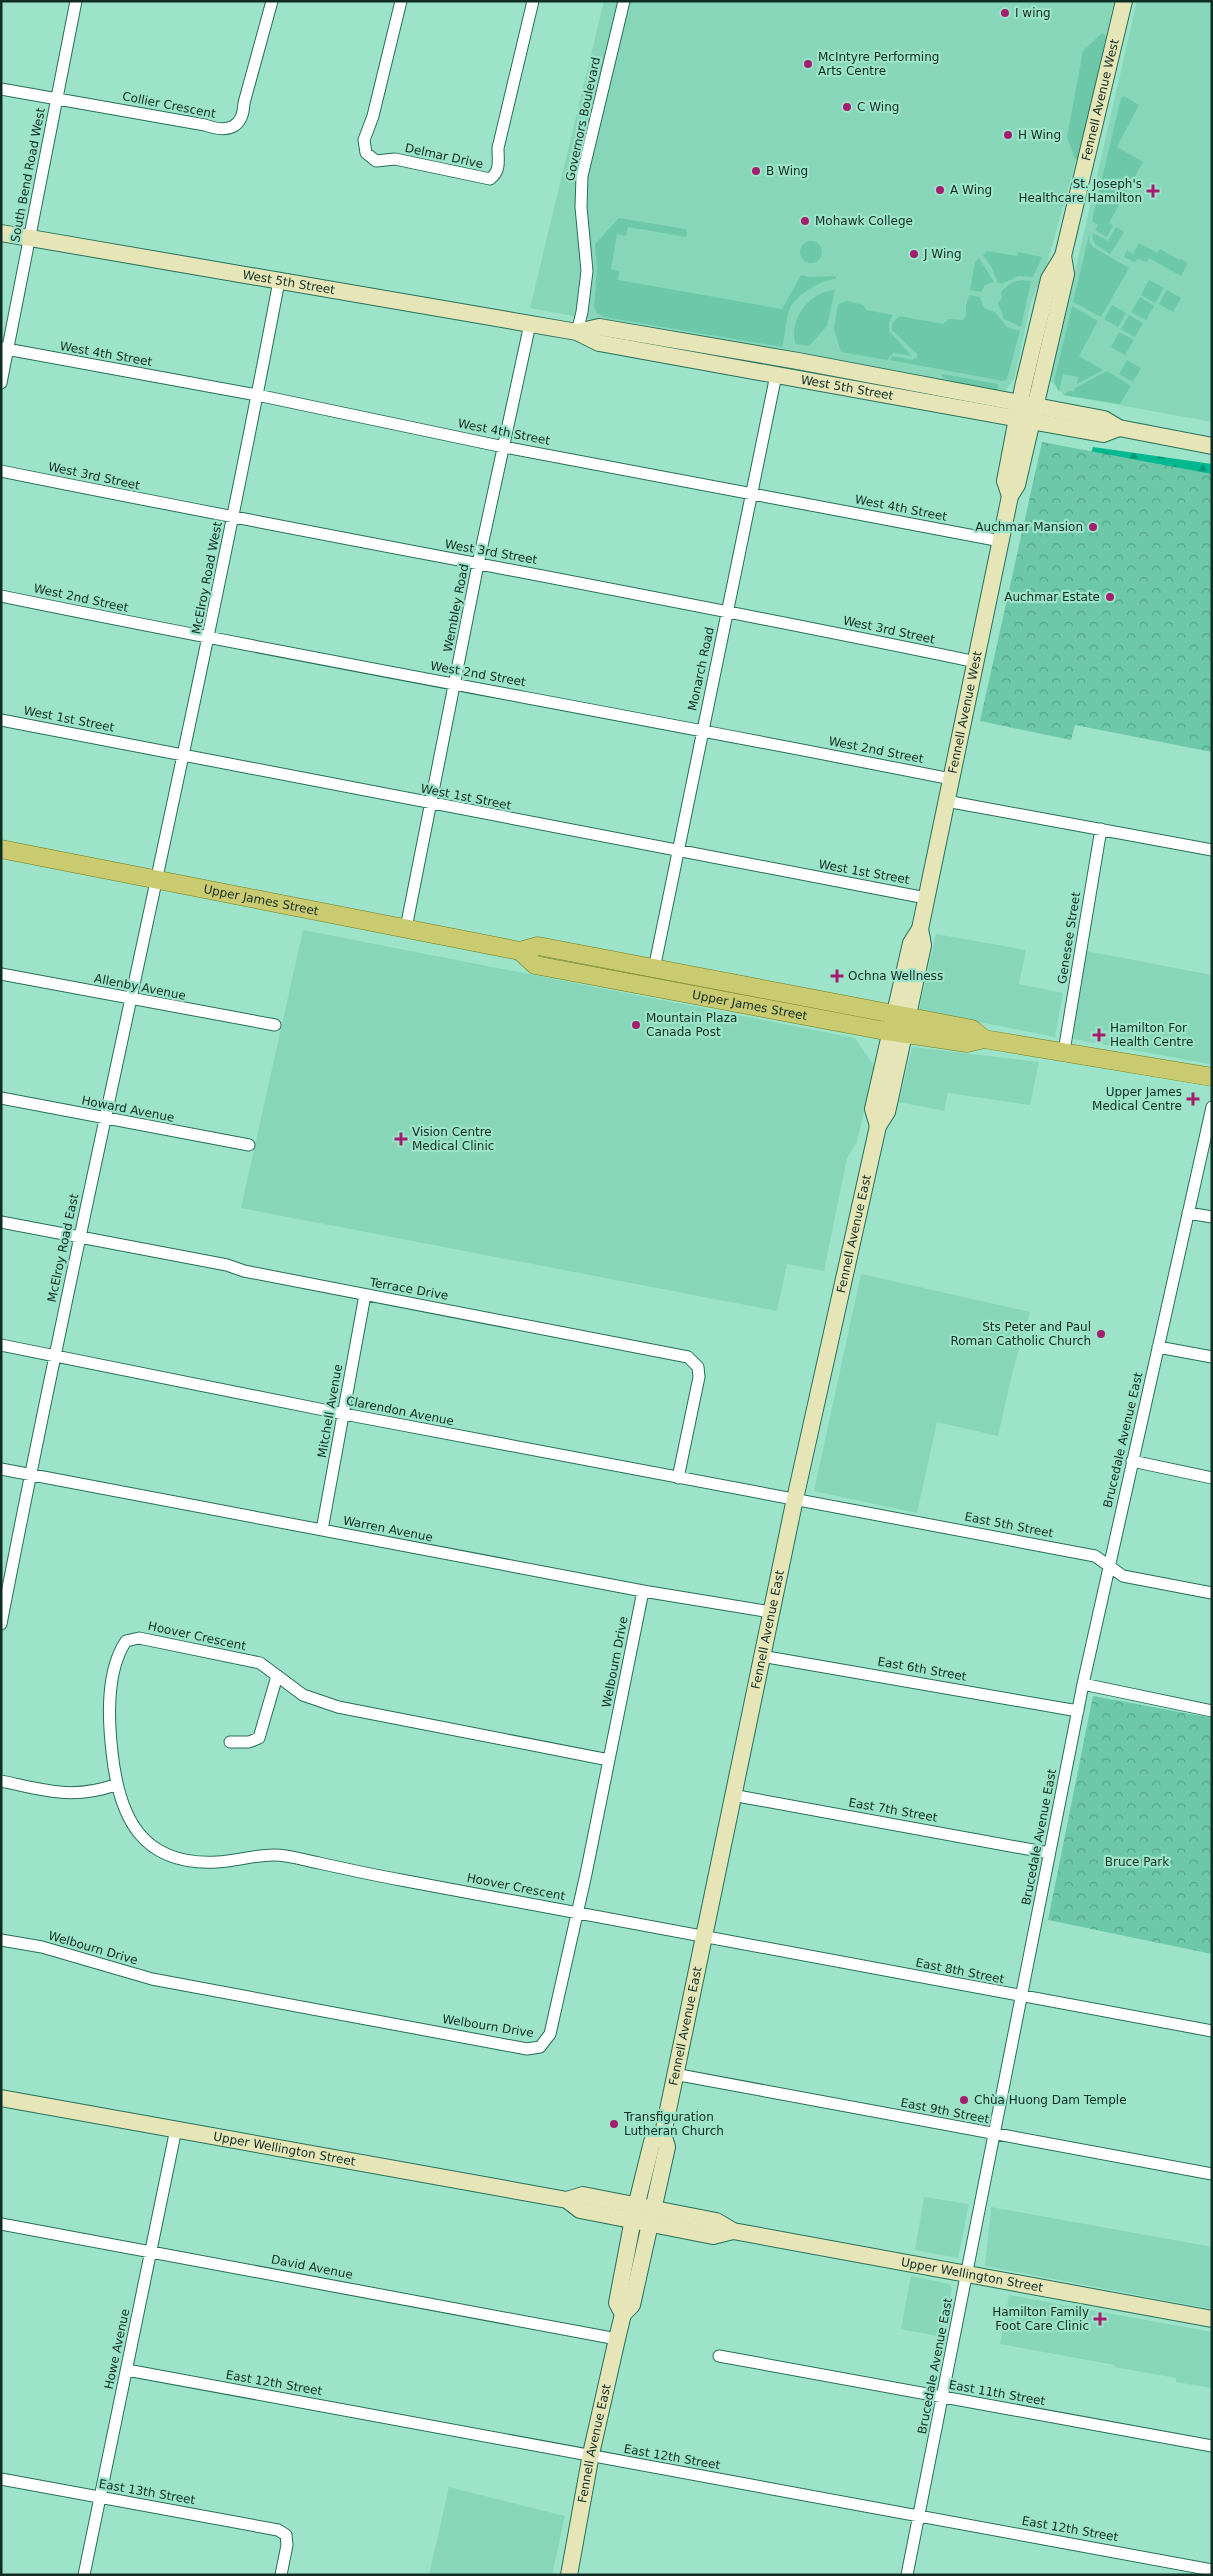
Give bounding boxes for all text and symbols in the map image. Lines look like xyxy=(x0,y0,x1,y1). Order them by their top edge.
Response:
place label: I wing xyxy=(1015,6,1051,20)
marker: I wing xyxy=(999,7,1011,19)
street label: Fennell Avenue West xyxy=(1079,37,1122,162)
place label: McIntyre Performing Arts Centre xyxy=(818,50,939,78)
street label: Governors Boulevard xyxy=(563,56,603,182)
marker: McIntyre Performing Arts Centre xyxy=(802,58,814,70)
street label: Collier Crescent xyxy=(121,89,217,121)
place label: C Wing xyxy=(857,100,899,114)
marker: C Wing xyxy=(841,101,853,113)
street label: South Bend Road West xyxy=(8,106,48,243)
place label: H Wing xyxy=(1018,128,1061,142)
marker: H Wing xyxy=(1002,129,1014,141)
street label: Delmar Drive xyxy=(404,141,484,171)
place label: B Wing xyxy=(766,164,808,178)
marker: B Wing xyxy=(750,165,762,177)
place label: St. Joseph's Healthcare Hamilton xyxy=(1018,177,1142,205)
place label: A Wing xyxy=(950,183,992,197)
marker: A Wing xyxy=(934,184,946,196)
marker: St. Joseph's Healthcare Hamilton xyxy=(1146,184,1160,198)
place label: Mohawk College xyxy=(815,214,913,228)
marker: Mohawk College xyxy=(799,215,811,227)
place label: J Wing xyxy=(923,247,962,261)
marker: J Wing xyxy=(908,248,920,260)
street label: West 5th Street xyxy=(241,268,336,297)
street label: West 4th Street xyxy=(59,339,154,369)
street label: West 5th Street xyxy=(800,373,895,403)
street label: West 4th Street xyxy=(457,416,552,448)
street label: West 3rd Street xyxy=(47,459,142,493)
street label: West 4th Street xyxy=(854,492,949,524)
street label: McElroy Road West xyxy=(189,520,225,635)
place label: Auchmar Mansion xyxy=(975,520,1083,534)
marker: Auchmar Mansion xyxy=(1087,521,1099,533)
street label: West 3rd Street xyxy=(444,537,539,567)
street label: Wembley Road xyxy=(441,563,471,653)
street label: West 2nd Street xyxy=(32,581,130,615)
place label: Auchmar Estate xyxy=(1004,590,1100,604)
marker: Auchmar Estate xyxy=(1104,591,1116,603)
street label: West 3rd Street xyxy=(842,613,937,647)
street label: Monarch Road xyxy=(685,626,717,712)
street label: Fennell Avenue West xyxy=(945,650,985,775)
street label: West 2nd Street xyxy=(429,659,527,689)
street label: West 1st Street xyxy=(22,703,116,735)
street label: West 2nd Street xyxy=(827,734,925,766)
street label: West 1st Street xyxy=(419,781,513,813)
street label: West 1st Street xyxy=(817,857,911,887)
street label: Upper James Street xyxy=(202,882,320,918)
street label: Genesee Street xyxy=(1055,891,1083,985)
marker: Ochna Wellness xyxy=(830,969,844,983)
place label: Ochna Wellness xyxy=(848,969,943,983)
street label: Allenby Avenue xyxy=(93,971,187,1003)
street label: Upper James Street xyxy=(691,988,809,1023)
place label: Mountain Plaza Canada Post xyxy=(646,1011,737,1039)
marker: Mountain Plaza Canada Post xyxy=(630,1019,642,1031)
place label: Hamilton For Health Centre xyxy=(1110,1021,1193,1049)
marker: Hamilton For Health Centre xyxy=(1092,1028,1106,1042)
place label: Upper James Medical Centre xyxy=(1092,1085,1182,1113)
marker: Upper James Medical Centre xyxy=(1186,1092,1200,1106)
street label: Howard Avenue xyxy=(80,1093,176,1125)
place label: Vision Centre Medical Clinic xyxy=(412,1125,494,1153)
marker: Vision Centre Medical Clinic xyxy=(394,1132,408,1146)
street label: Fennell Avenue East xyxy=(834,1173,874,1294)
street label: McElroy Road East xyxy=(45,1192,81,1304)
street label: Terrace Drive xyxy=(368,1275,449,1303)
place label: Sts Peter and Paul Roman Catholic Church xyxy=(950,1320,1091,1348)
marker: Sts Peter and Paul Roman Catholic Church xyxy=(1095,1328,1107,1340)
street label: Mitchell Avenue xyxy=(315,1363,345,1459)
street label: Brucedale Avenue East xyxy=(1101,1371,1145,1509)
street label: Clarendon Avenue xyxy=(345,1394,455,1428)
street label: East 5th Street xyxy=(964,1510,1055,1541)
street label: Warren Avenue xyxy=(342,1513,434,1545)
street label: Fennell Avenue East xyxy=(749,1569,787,1690)
street label: Welbourn Drive xyxy=(599,1615,631,1709)
street label: Hoover Crescent xyxy=(147,1619,248,1653)
street label: East 6th Street xyxy=(876,1654,968,1684)
street label: Brucedale Avenue East xyxy=(1019,1767,1059,1906)
street label: East 7th Street xyxy=(847,1795,939,1825)
park label: Bruce Park xyxy=(1105,1855,1169,1869)
street label: Hoover Crescent xyxy=(466,1871,567,1903)
street label: Welbourn Drive xyxy=(47,1929,139,1967)
street label: East 8th Street xyxy=(915,1956,1006,1987)
street label: Fennell Avenue East xyxy=(666,1965,705,2087)
street label: Welbourn Drive xyxy=(441,2012,535,2040)
place label: Chùa Huong Dam Temple xyxy=(974,2093,1127,2107)
marker: Chùa Huong Dam Temple xyxy=(958,2094,970,2106)
street label: East 9th Street xyxy=(900,2096,991,2127)
place label: Transfiguration Lutheran Church xyxy=(623,2110,724,2138)
marker: Transfiguration Lutheran Church xyxy=(608,2118,620,2130)
street label: Upper Wellington Street xyxy=(212,2129,357,2169)
street label: David Avenue xyxy=(270,2252,354,2282)
street label: Upper Wellington Street xyxy=(900,2255,1044,2295)
street label: Brucedale Avenue East xyxy=(915,2296,955,2435)
place label: Hamilton Family Foot Care Clinic xyxy=(992,2305,1089,2333)
street label: Howe Avenue xyxy=(102,2307,132,2391)
marker: Hamilton Family Foot Care Clinic xyxy=(1093,2312,1107,2326)
street label: East 12th Street xyxy=(225,2368,324,2398)
street label: East 11th Street xyxy=(948,2378,1047,2408)
street label: Fennell Avenue East xyxy=(575,2382,614,2504)
street label: East 12th Street xyxy=(623,2442,722,2472)
street label: East 13th Street xyxy=(98,2477,197,2507)
street label: East 12th Street xyxy=(1021,2514,1120,2544)

